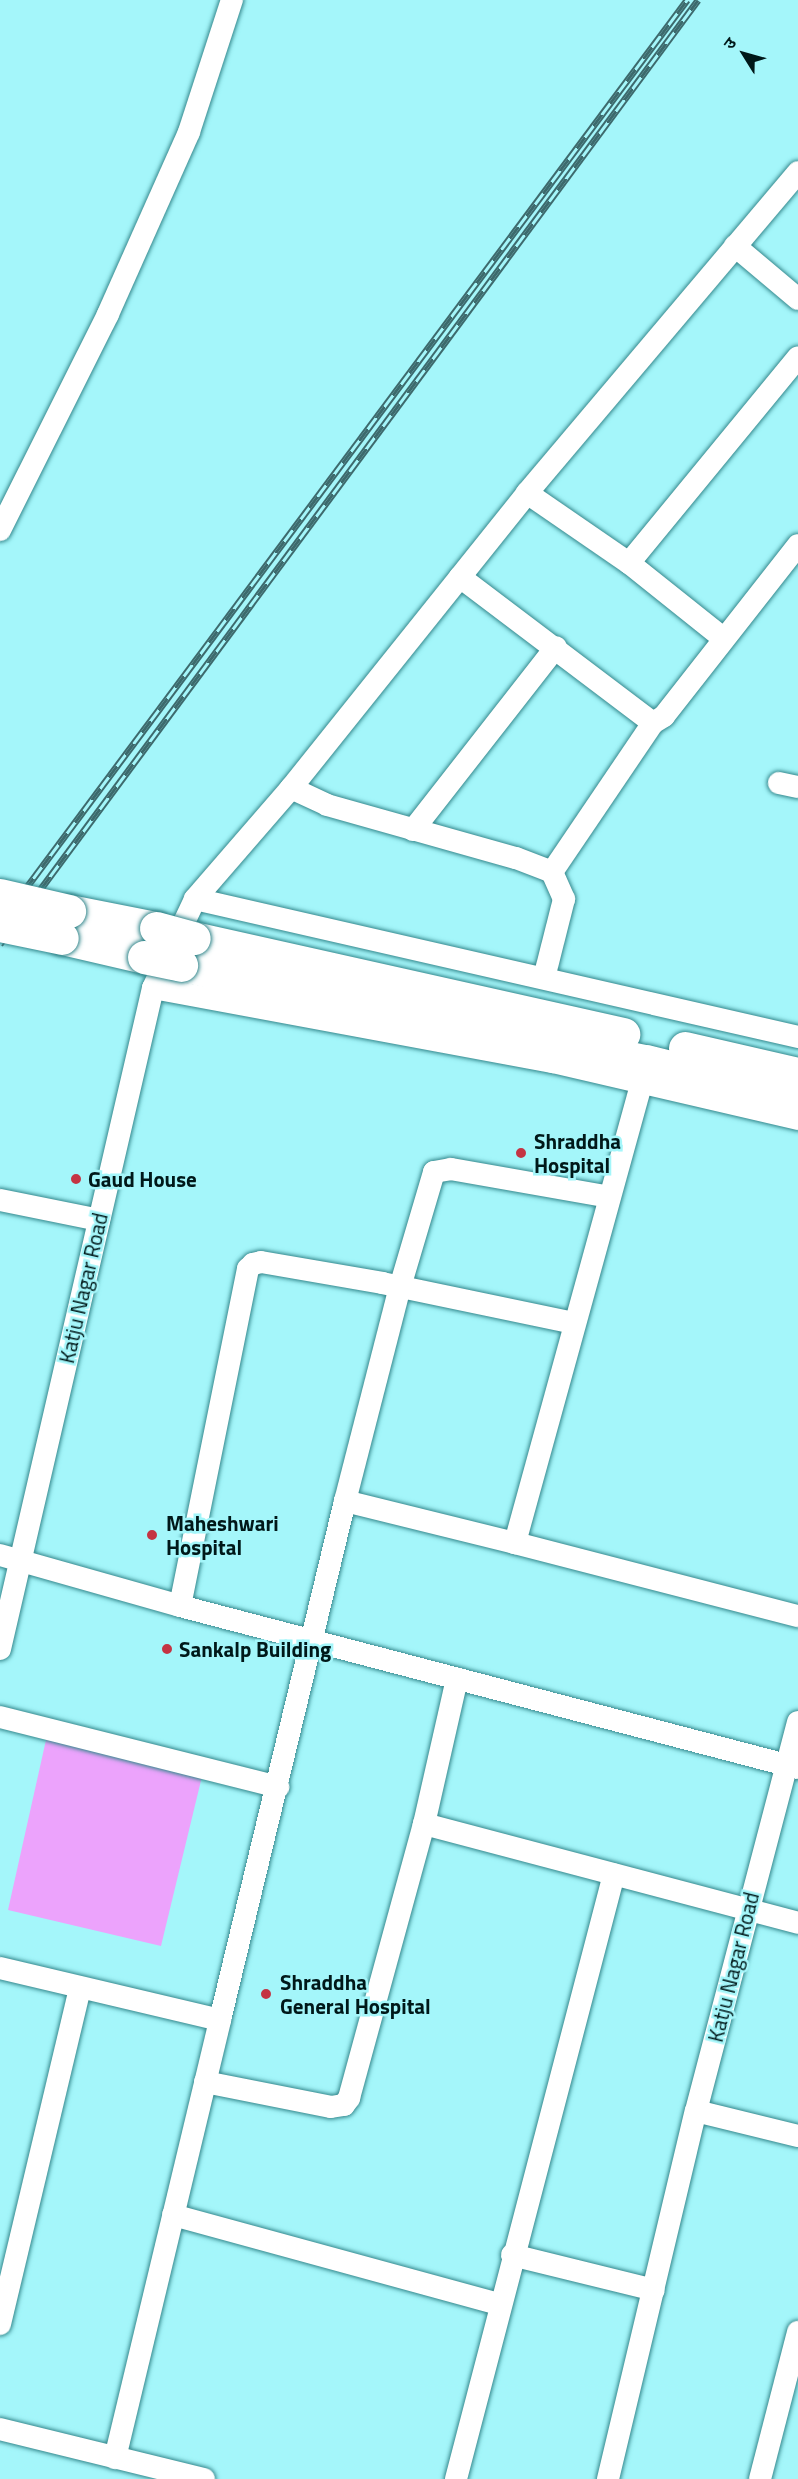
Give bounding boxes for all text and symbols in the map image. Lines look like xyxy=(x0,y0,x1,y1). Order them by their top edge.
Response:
north arrow xyxy=(714,24,774,84)
text: उ xyxy=(717,32,742,54)
place label: Shraddha Hospital xyxy=(534,1128,621,1178)
marker: Shraddha Hospital xyxy=(512,1144,530,1162)
place label: Gaud House xyxy=(88,1166,197,1192)
marker: Gaud House xyxy=(69,1172,83,1186)
street label: Katju Nagar Road xyxy=(53,1210,113,1366)
place label: Maheshwari Hospital xyxy=(166,1510,279,1560)
marker: Maheshwari Hospital xyxy=(143,1526,161,1544)
place label: Sankalp Building xyxy=(179,1636,331,1662)
marker: Sankalp Building xyxy=(160,1642,174,1656)
street label: Katju Nagar Road xyxy=(702,1889,764,2045)
place label: Shraddha General Hospital xyxy=(280,1969,431,2019)
marker: Shraddha General Hospital xyxy=(257,1985,275,2003)

